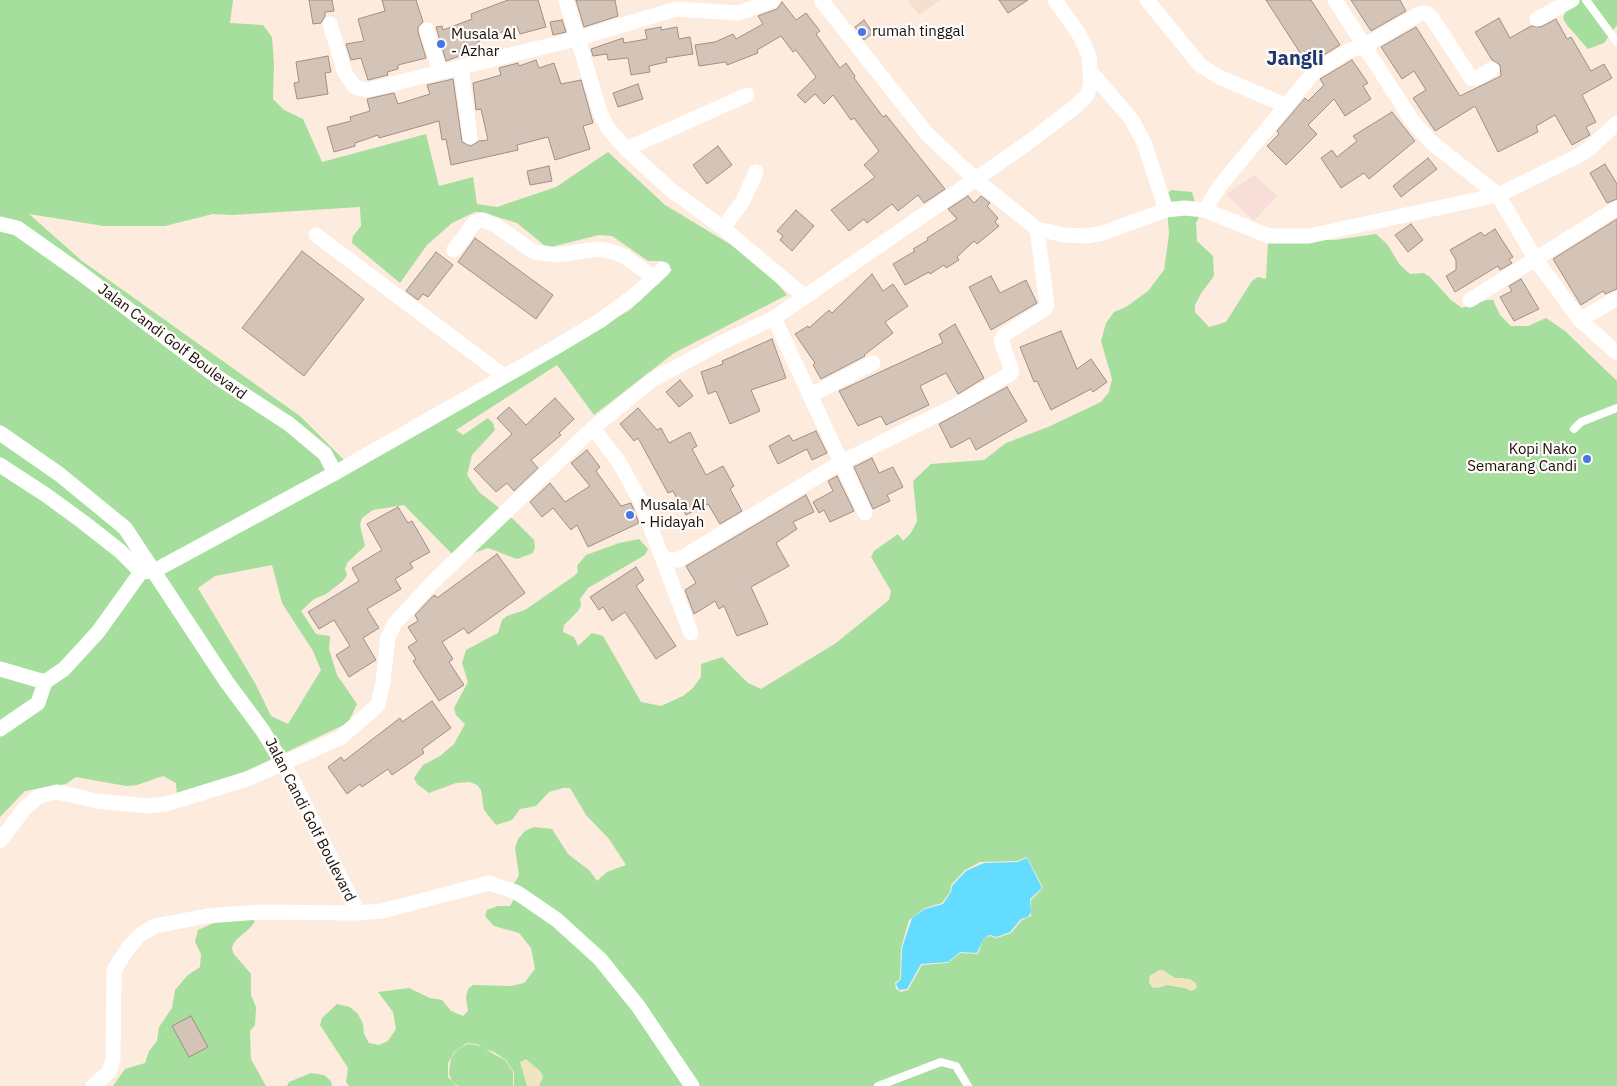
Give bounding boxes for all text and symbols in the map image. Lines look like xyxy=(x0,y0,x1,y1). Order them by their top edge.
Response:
place label: rumah tinggal xyxy=(872,23,965,41)
place label: Musala Al - Azhar xyxy=(451,26,516,61)
marker: rumah tinggal xyxy=(856,26,868,38)
marker: Musala Al - Azhar xyxy=(435,38,447,50)
district label: Jangli xyxy=(1266,47,1324,71)
street label: Jalan Candi Golf Boulevard xyxy=(94,280,250,404)
place label: Kopi Nako Semarang Candi xyxy=(1467,441,1577,476)
marker: Kopi Nako Semarang Candi xyxy=(1581,453,1593,465)
place label: Musala Al - Hidayah xyxy=(640,497,705,532)
marker: Musala Al - Hidayah xyxy=(624,509,636,521)
street label: Jalan Candi Golf Boulevard xyxy=(261,735,359,905)

